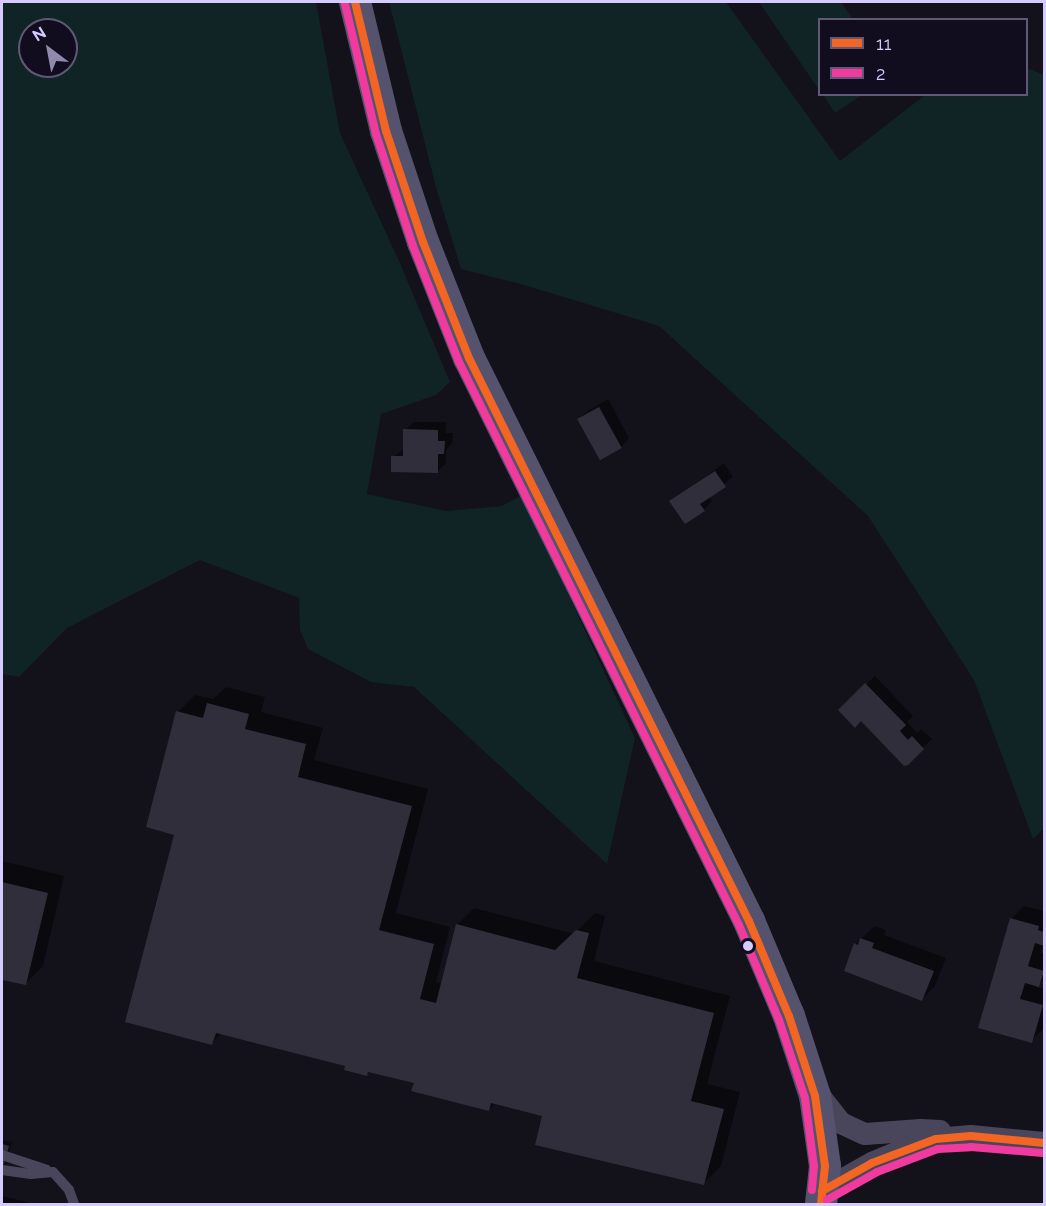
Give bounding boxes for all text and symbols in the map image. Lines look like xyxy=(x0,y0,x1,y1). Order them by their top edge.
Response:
north arrow xyxy=(18,18,78,78)
legend xyxy=(818,18,1028,96)
text: N xyxy=(29,23,49,45)
text: 11 xyxy=(876,33,891,54)
text: 2 xyxy=(876,63,885,84)
unlabelled marker xyxy=(742,940,754,952)

